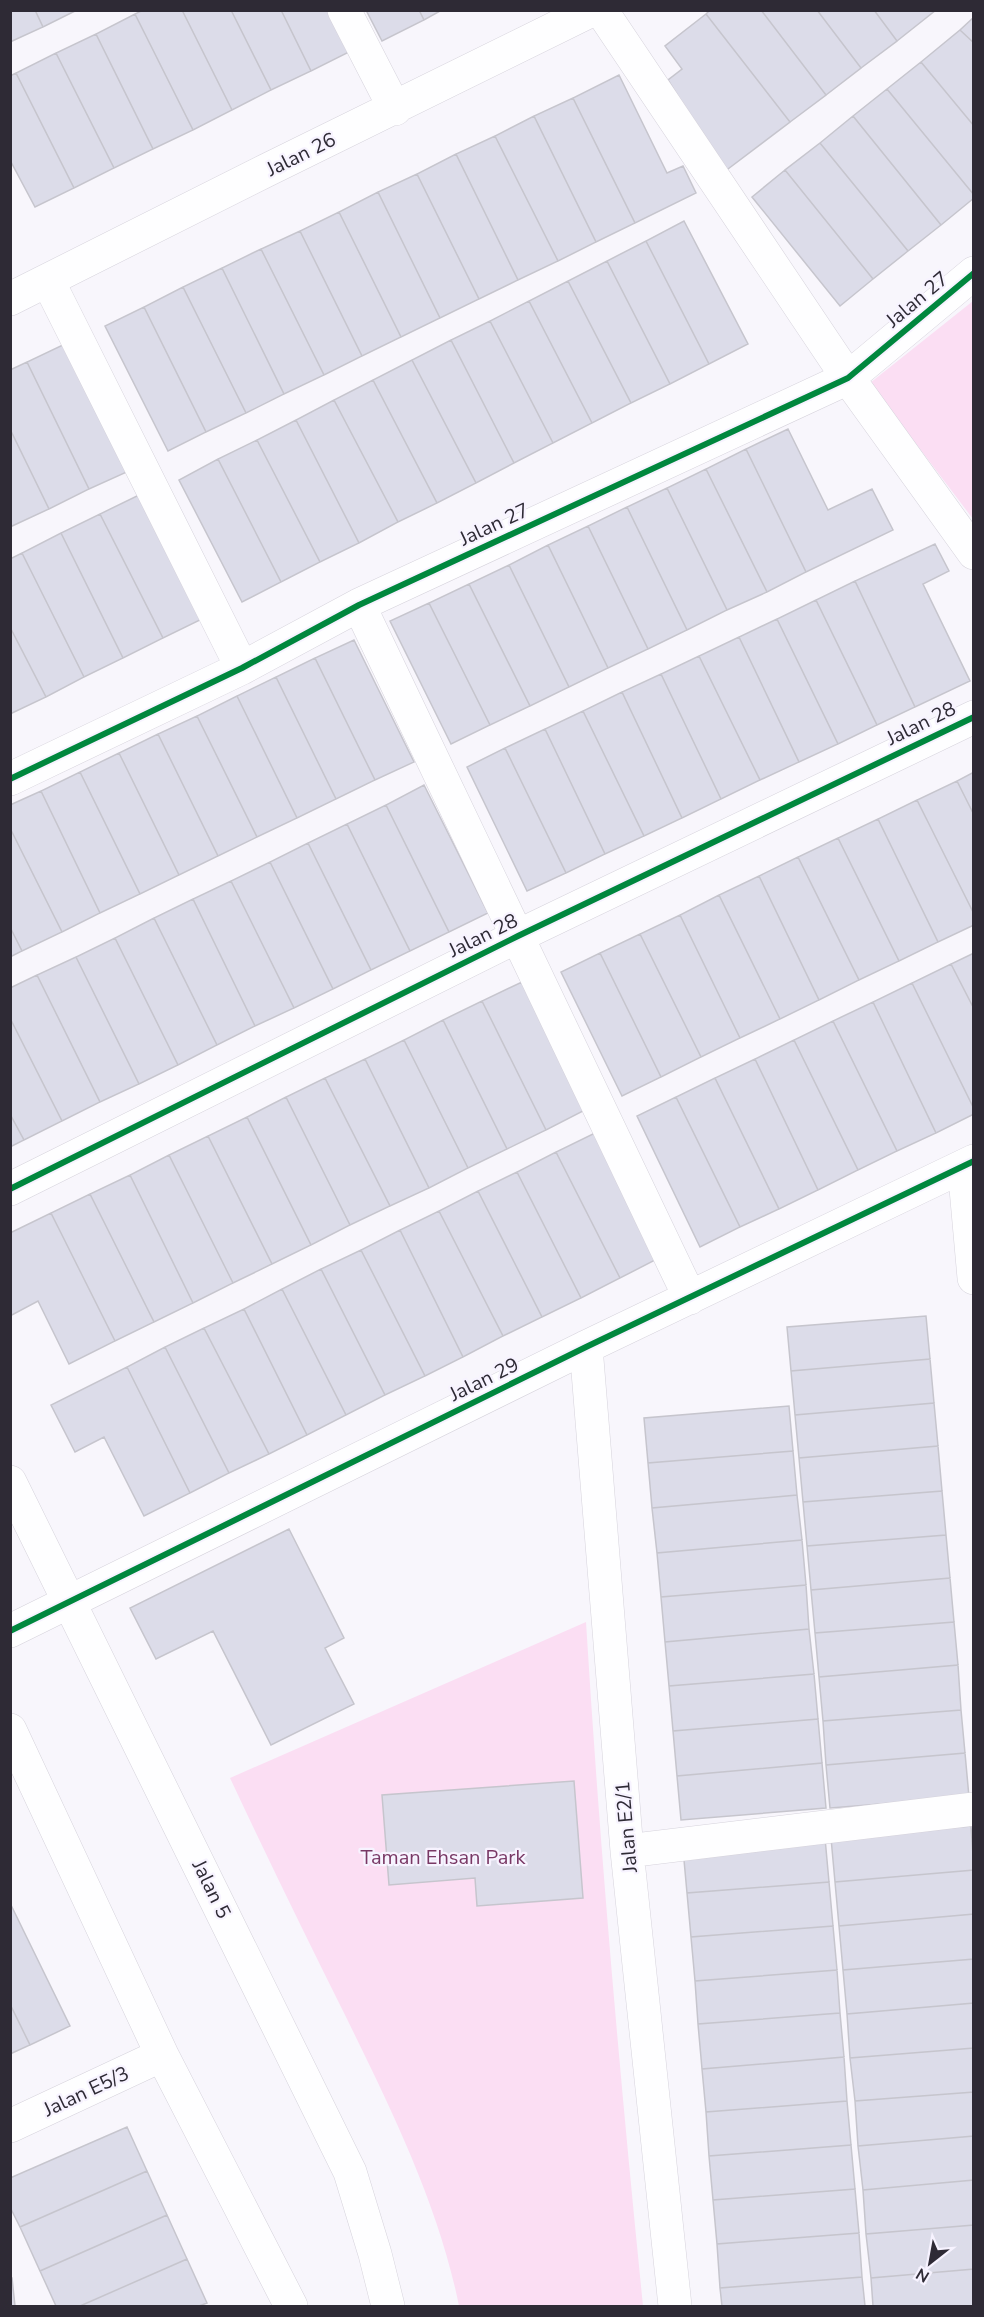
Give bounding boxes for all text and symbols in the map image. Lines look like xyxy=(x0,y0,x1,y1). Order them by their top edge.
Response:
street label: Jalan 26 xyxy=(261,126,340,183)
street label: Jalan 27 xyxy=(879,265,954,334)
street label: Jalan 27 xyxy=(454,497,533,553)
street label: Jalan 28 xyxy=(881,695,960,752)
street label: Jalan 28 xyxy=(443,907,522,964)
street label: Jalan 29 xyxy=(444,1351,523,1408)
street label: Jalan E2/1 xyxy=(609,1780,644,1875)
park label: Taman Ehsan Park xyxy=(360,1844,527,1871)
street label: Jalan 5 xyxy=(185,1854,237,1923)
street label: Jalan E5/3 xyxy=(38,2060,133,2123)
north arrow xyxy=(900,2233,960,2293)
text: N xyxy=(912,2262,934,2288)

